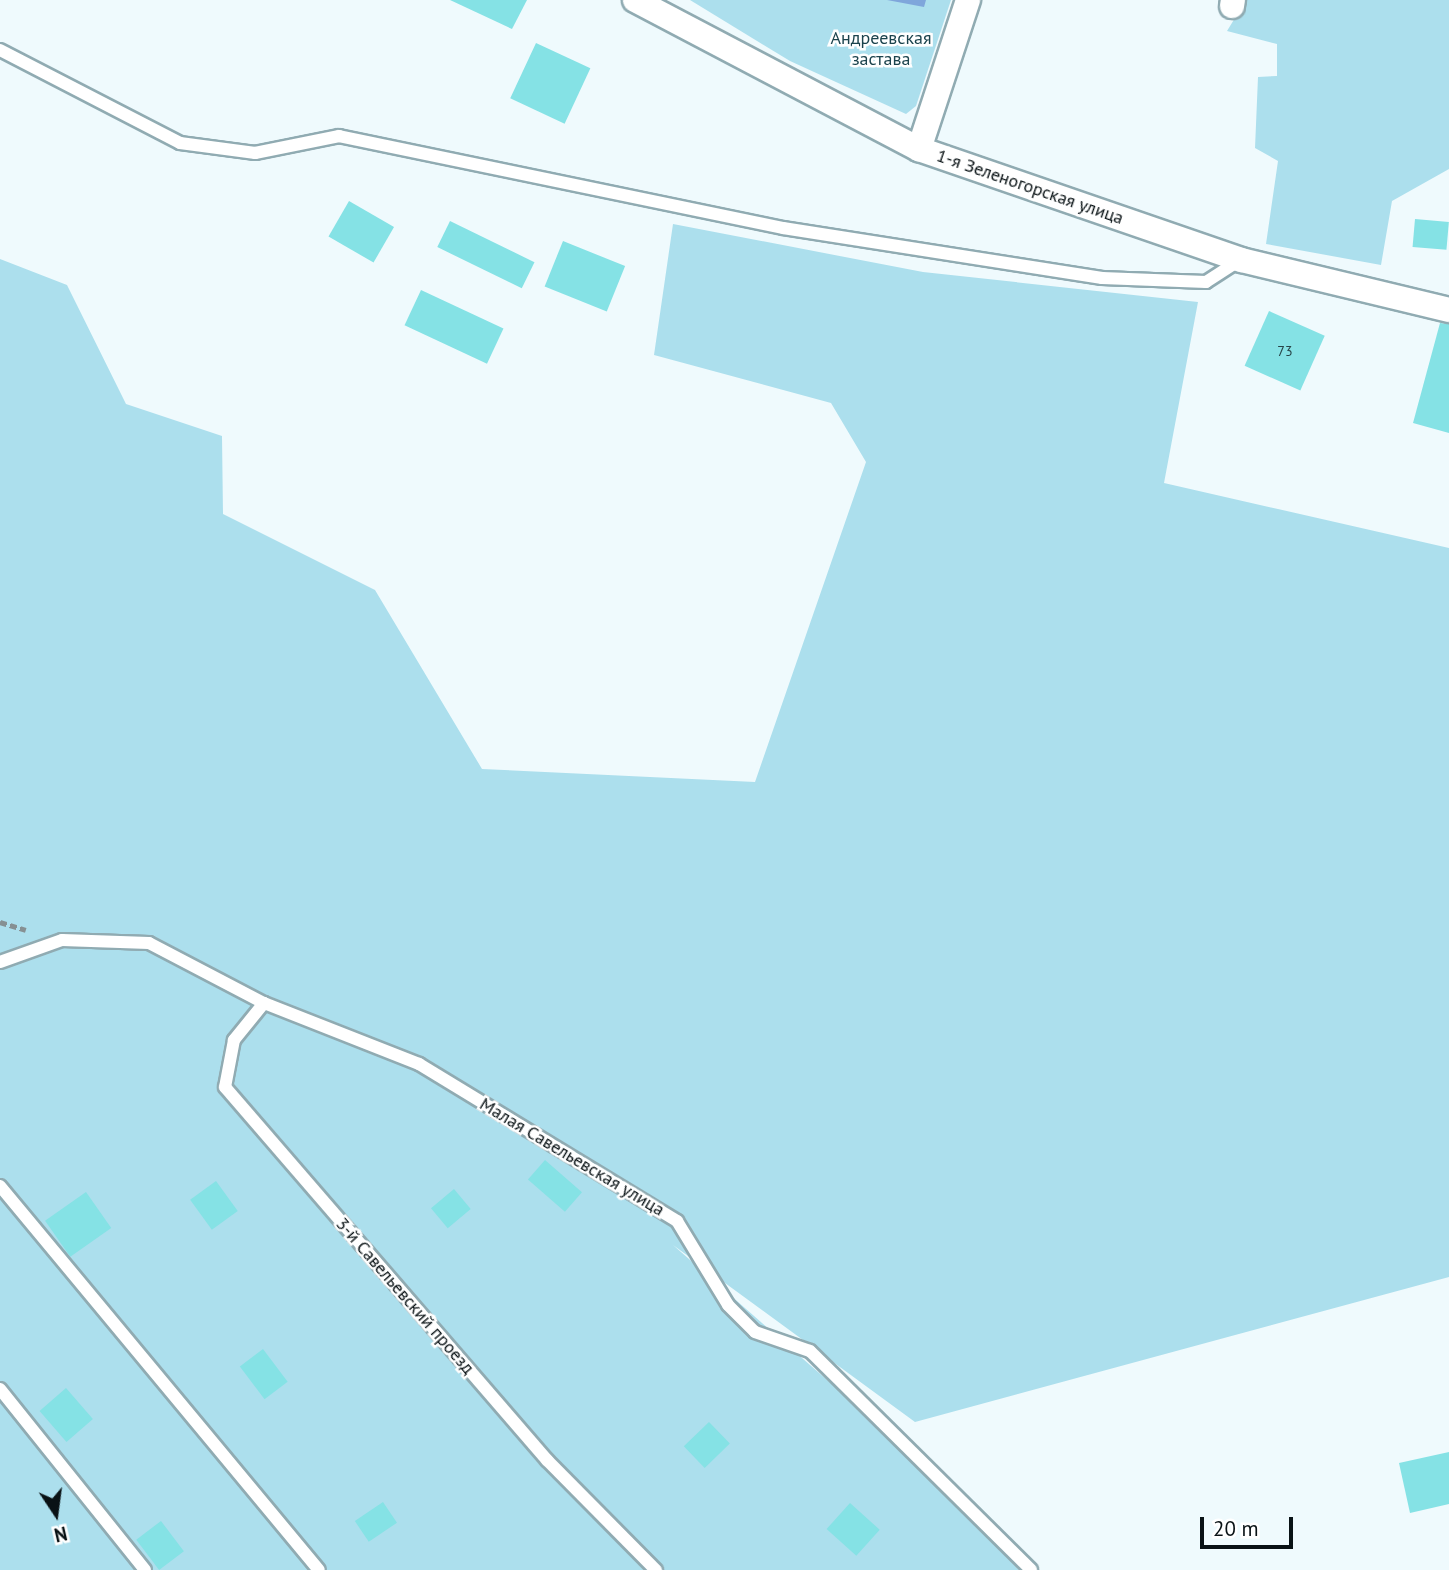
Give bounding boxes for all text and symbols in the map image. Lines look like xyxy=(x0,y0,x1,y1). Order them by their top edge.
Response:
park label: Андреевская застава xyxy=(831,28,931,70)
street label: 1-я Зеленогорская улица xyxy=(934,145,1126,229)
house number: 73 xyxy=(1277,343,1293,359)
street label: Малая Савельевская улица xyxy=(476,1093,668,1221)
street label: 3-й Савельевский проезд xyxy=(331,1213,479,1379)
north arrow xyxy=(21,1479,91,1549)
scale bar xyxy=(1204,1504,1297,1548)
text: 20 m xyxy=(1213,1515,1259,1542)
text: N xyxy=(52,1521,70,1548)

